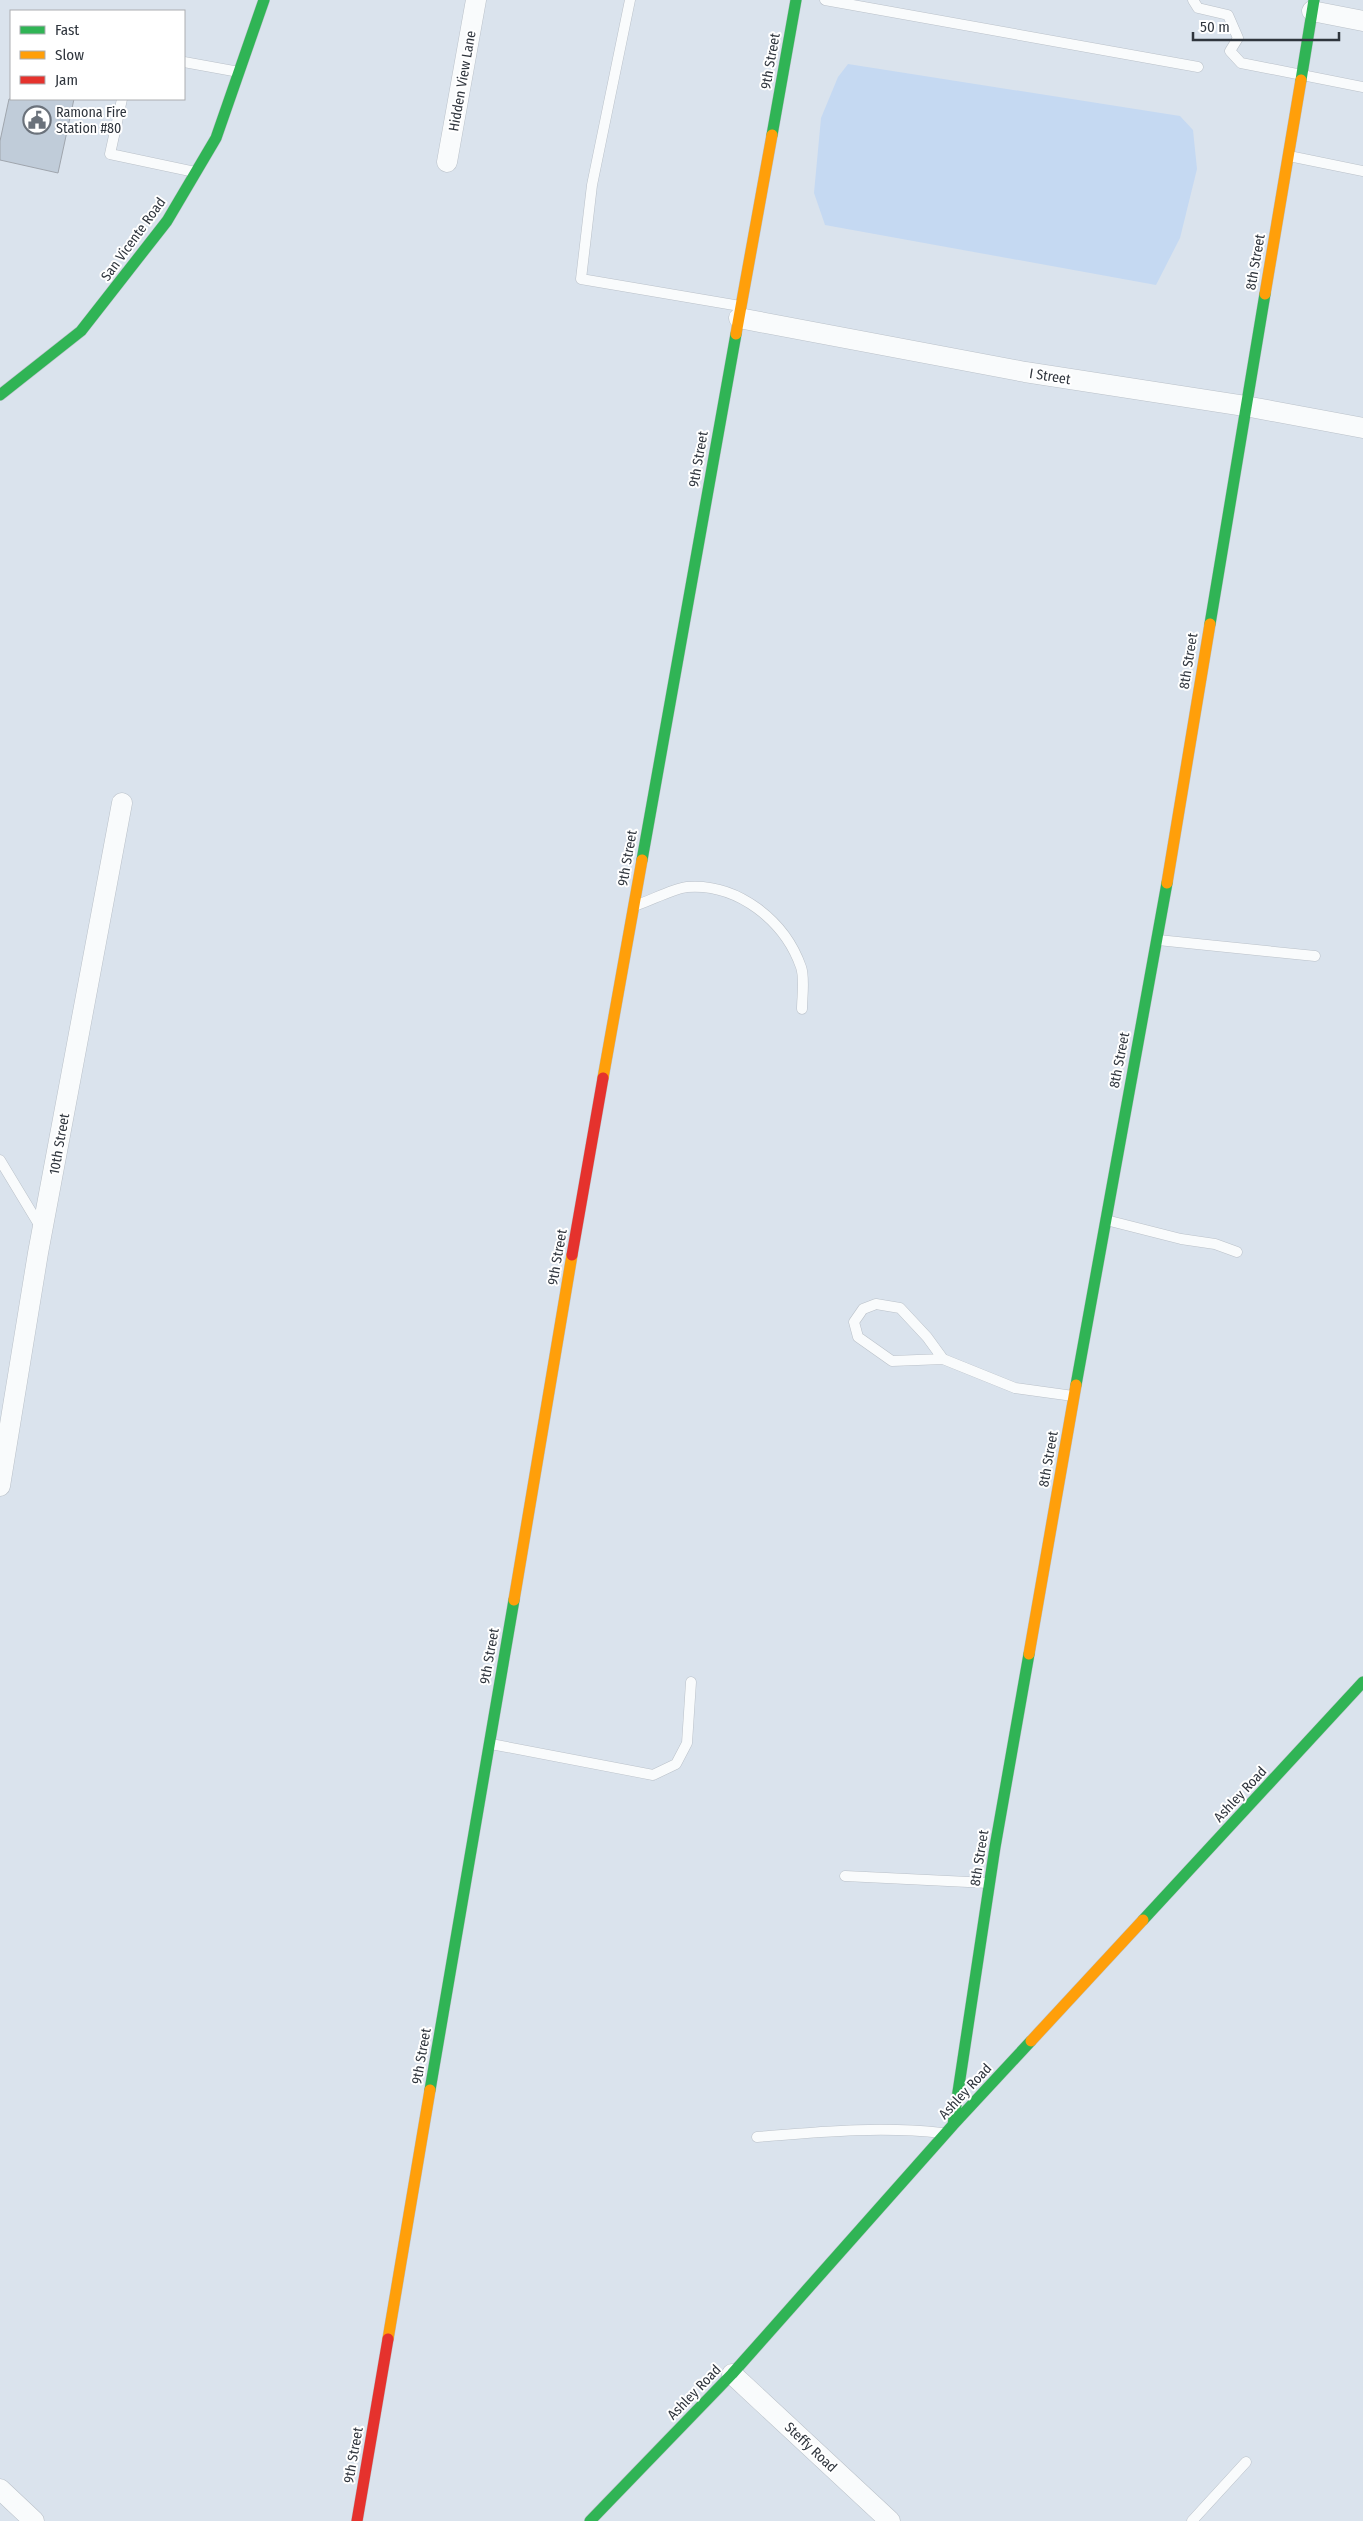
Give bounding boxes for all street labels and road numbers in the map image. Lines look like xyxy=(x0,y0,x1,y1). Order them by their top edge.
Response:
street label: Hidden View Lane xyxy=(445,29,480,133)
street label: 9th Street xyxy=(757,31,784,90)
street label: San Vicente Road xyxy=(98,194,169,284)
street label: 8th Street xyxy=(1242,232,1269,291)
street label: I Street xyxy=(1028,365,1072,388)
street label: 9th Street xyxy=(685,429,712,488)
street label: 8th Street xyxy=(1176,631,1201,690)
street label: 9th Street xyxy=(614,828,641,887)
street label: 8th Street xyxy=(1106,1030,1133,1090)
street label: 10th Street xyxy=(46,1111,73,1176)
street label: 9th Street xyxy=(544,1227,571,1286)
street label: 8th Street xyxy=(1035,1429,1062,1488)
street label: 9th Street xyxy=(476,1626,503,1685)
street label: Ashley Road xyxy=(1210,1763,1270,1826)
street label: 8th Street xyxy=(967,1828,992,1887)
street label: 9th Street xyxy=(408,2026,435,2085)
street label: Ashley Road xyxy=(935,2060,995,2123)
street label: Ashley Road xyxy=(664,2361,725,2423)
street label: Steffy Road xyxy=(781,2419,840,2476)
street label: 9th Street xyxy=(340,2425,367,2484)

